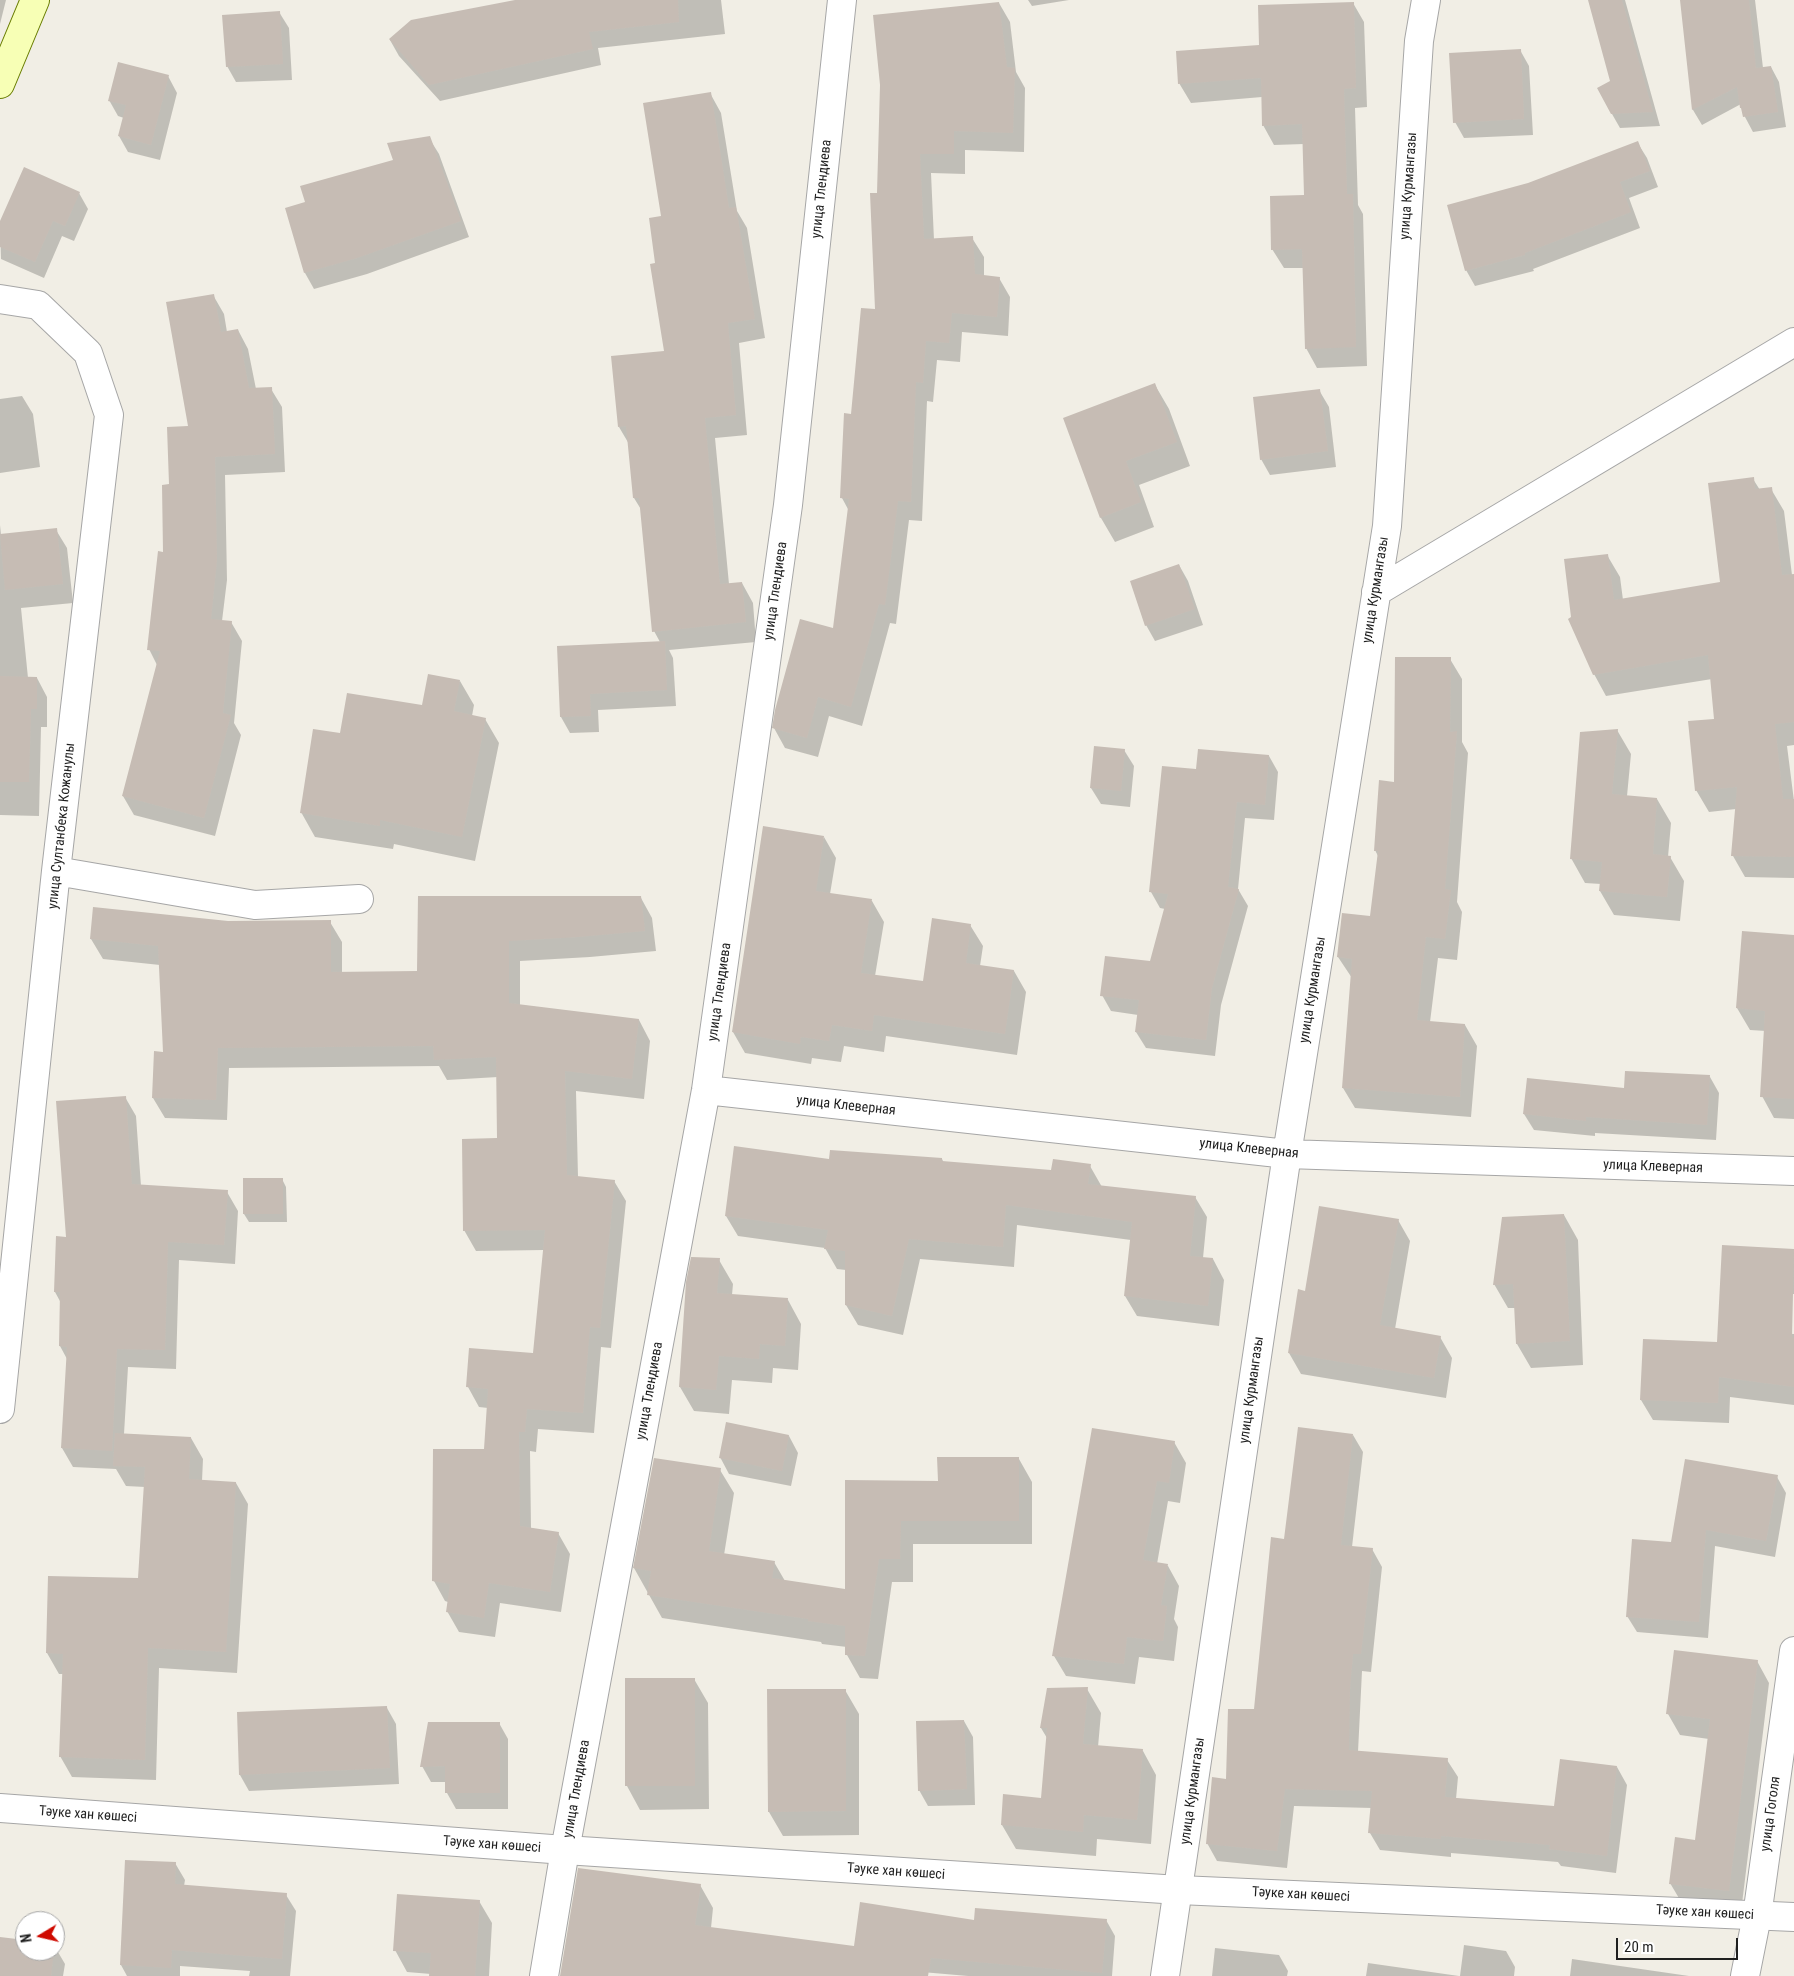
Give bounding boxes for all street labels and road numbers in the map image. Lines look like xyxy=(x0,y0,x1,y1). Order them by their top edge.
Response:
street label: улица Курмангазы xyxy=(1397,132,1421,240)
street label: улица Тлендиева xyxy=(808,139,836,239)
street label: улица Курмангазы xyxy=(1359,535,1393,645)
street label: улица Тлендиева xyxy=(761,541,791,641)
street label: улица Султанбека Кожанулы xyxy=(45,742,79,910)
street label: улица Курмангазы xyxy=(1296,935,1330,1045)
street label: улица Тлендиева xyxy=(705,942,735,1042)
street label: улица Клеверная xyxy=(796,1092,896,1120)
street label: улица Клеверная xyxy=(1199,1135,1299,1163)
street label: улица Клеверная xyxy=(1603,1157,1703,1177)
street label: улица Курмангазы xyxy=(1236,1335,1268,1445)
street label: улица Тлендиева xyxy=(633,1341,667,1441)
street label: улица Курмангазы xyxy=(1177,1736,1209,1846)
street label: улица Тлендиева xyxy=(560,1739,594,1839)
street label: улица Гоголя xyxy=(1757,1775,1785,1853)
street label: Тәуке хан көшесі xyxy=(38,1803,138,1827)
street label: Тәуке хан көшесі xyxy=(442,1833,542,1857)
street label: Тәуке хан көшесі xyxy=(846,1860,946,1884)
street label: Тәуке хан көшесі xyxy=(1252,1884,1350,1906)
street label: Тәуке хан көшесі xyxy=(1656,1902,1754,1924)

